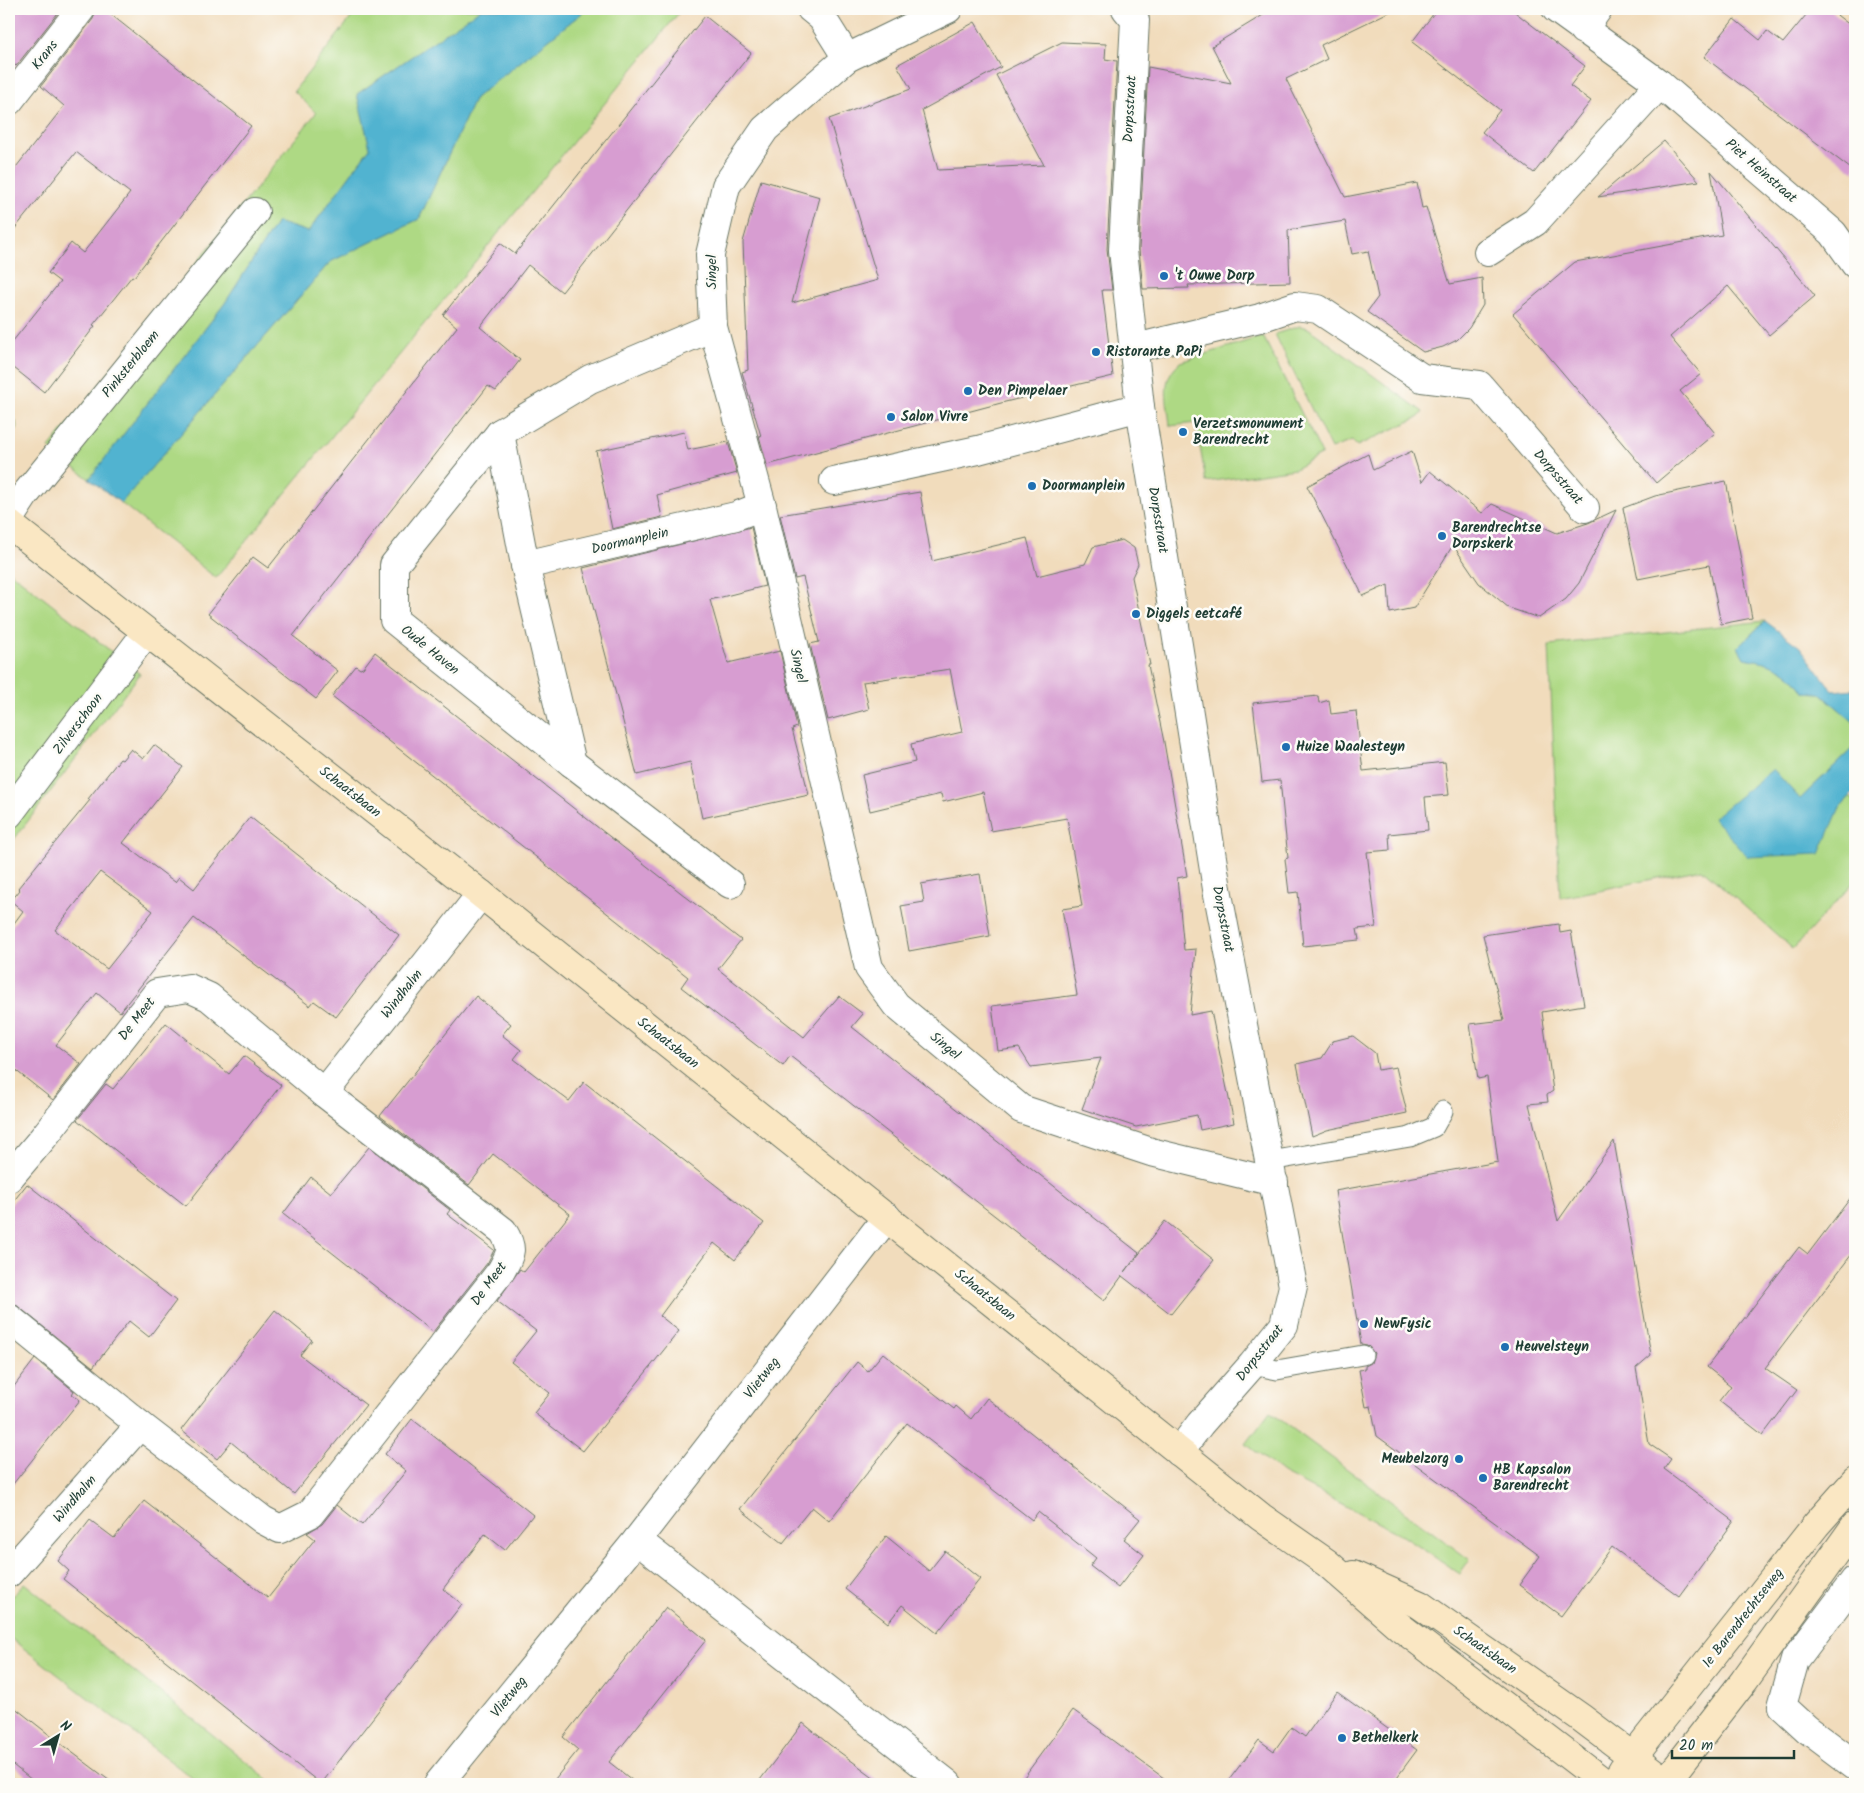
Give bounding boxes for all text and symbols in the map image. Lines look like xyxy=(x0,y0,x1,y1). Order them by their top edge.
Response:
street label: Krans xyxy=(26,35,64,75)
street label: Dorpsstraat xyxy=(1117,74,1143,143)
street label: Piet Heinstraat xyxy=(1720,133,1802,209)
street label: Singel xyxy=(701,254,723,289)
place label: 't Ouwe Dorp xyxy=(1174,265,1255,287)
marker: 't Ouwe Dorp xyxy=(1158,270,1170,282)
street label: Pinksterbloem xyxy=(97,325,165,403)
place label: Ristorante PaPi xyxy=(1106,341,1202,363)
marker: Ristorante PaPi xyxy=(1090,346,1102,358)
place label: Den Pimpelaer xyxy=(978,380,1068,402)
marker: Den Pimpelaer xyxy=(962,385,974,397)
place label: Salon Vivre xyxy=(901,406,968,428)
marker: Salon Vivre xyxy=(885,411,897,423)
place label: Verzetsmonument Barendrecht xyxy=(1193,413,1304,451)
marker: Verzetsmonument Barendrecht xyxy=(1177,426,1189,438)
street label: Dorpsstraat xyxy=(1528,444,1589,510)
place label: Doormanplein xyxy=(1042,475,1125,497)
marker: Doormanplein xyxy=(1026,480,1038,492)
street label: Dorpsstraat xyxy=(1142,485,1174,555)
place label: Barendrechtse Dorpskerk xyxy=(1452,517,1542,555)
street label: Doormanplein xyxy=(589,521,671,561)
marker: Barendrechtse Dorpskerk xyxy=(1436,530,1448,542)
place label: Diggels eetcafé xyxy=(1146,603,1242,625)
marker: Diggels eetcafé xyxy=(1130,608,1142,620)
street label: Oude Haven xyxy=(396,619,464,681)
street label: Singel xyxy=(783,647,813,686)
street label: Zilverschoon xyxy=(48,689,108,759)
place label: Huize Waalesteyn xyxy=(1296,736,1405,758)
marker: Huize Waalesteyn xyxy=(1280,741,1292,753)
street label: Schaatsbaan xyxy=(314,761,386,823)
street label: Dorpsstraat xyxy=(1206,884,1240,955)
street label: Windhalm xyxy=(376,965,428,1023)
street label: De Meet xyxy=(113,992,161,1045)
street label: Schaatsbaan xyxy=(632,1012,704,1074)
street label: Singel xyxy=(925,1026,966,1066)
street label: De Meet xyxy=(465,1257,513,1311)
street label: Schaatsbaan xyxy=(949,1263,1021,1327)
place label: NewFysic xyxy=(1374,1313,1432,1335)
marker: NewFysic xyxy=(1358,1318,1370,1330)
street label: Dorpsstraat xyxy=(1231,1319,1290,1386)
place label: Heuvelsteyn xyxy=(1515,1336,1589,1358)
marker: Heuvelsteyn xyxy=(1499,1341,1511,1353)
street label: Vlietweg xyxy=(738,1352,786,1404)
place label: Meubelzorg xyxy=(1381,1448,1449,1470)
marker: Meubelzorg xyxy=(1453,1453,1465,1465)
place label: HB Kapsalon Barendrecht xyxy=(1493,1459,1571,1497)
street label: Windhalm xyxy=(48,1470,102,1528)
marker: HB Kapsalon Barendrecht xyxy=(1477,1472,1489,1484)
street label: 1e Barendrechtseweg xyxy=(1697,1563,1789,1673)
street label: Schaatsbaan xyxy=(1449,1620,1521,1680)
street label: Vlietweg xyxy=(485,1671,533,1723)
north arrow xyxy=(32,1710,82,1760)
text: N xyxy=(55,1715,75,1738)
place label: Bethelkerk xyxy=(1352,1727,1419,1749)
scale bar xyxy=(1672,1728,1794,1760)
marker: Bethelkerk xyxy=(1336,1732,1348,1744)
text: 20 m xyxy=(1679,1734,1713,1758)

